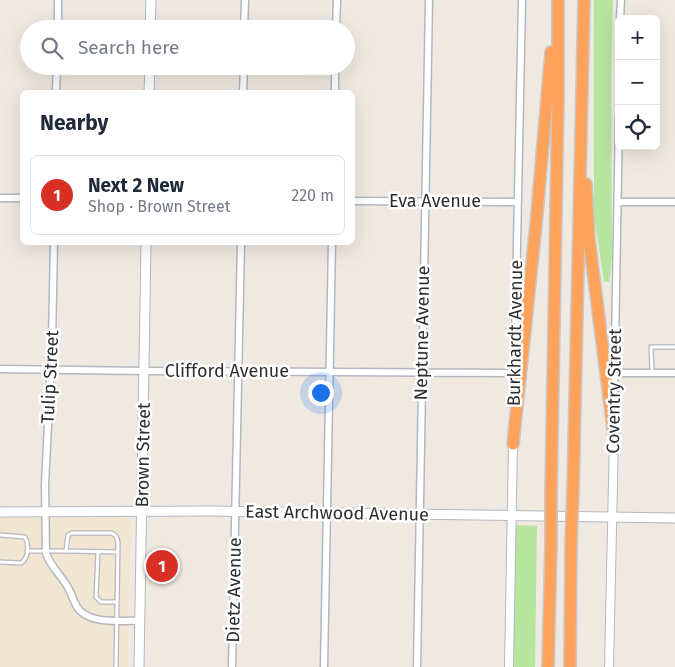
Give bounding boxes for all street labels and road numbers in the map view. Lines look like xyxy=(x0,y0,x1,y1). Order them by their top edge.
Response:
street label: Eva Avenue xyxy=(389,190,481,212)
street label: Burkhardt Avenue xyxy=(503,260,527,406)
street label: Neptune Avenue xyxy=(410,265,434,401)
street label: Coventry Street xyxy=(602,328,626,454)
street label: Tulip Street xyxy=(37,329,63,424)
street label: Clifford Avenue xyxy=(165,360,289,382)
street label: Brown Street xyxy=(131,402,155,508)
street label: East Archwood Avenue xyxy=(245,500,429,526)
street label: Dietz Avenue xyxy=(222,537,246,643)

